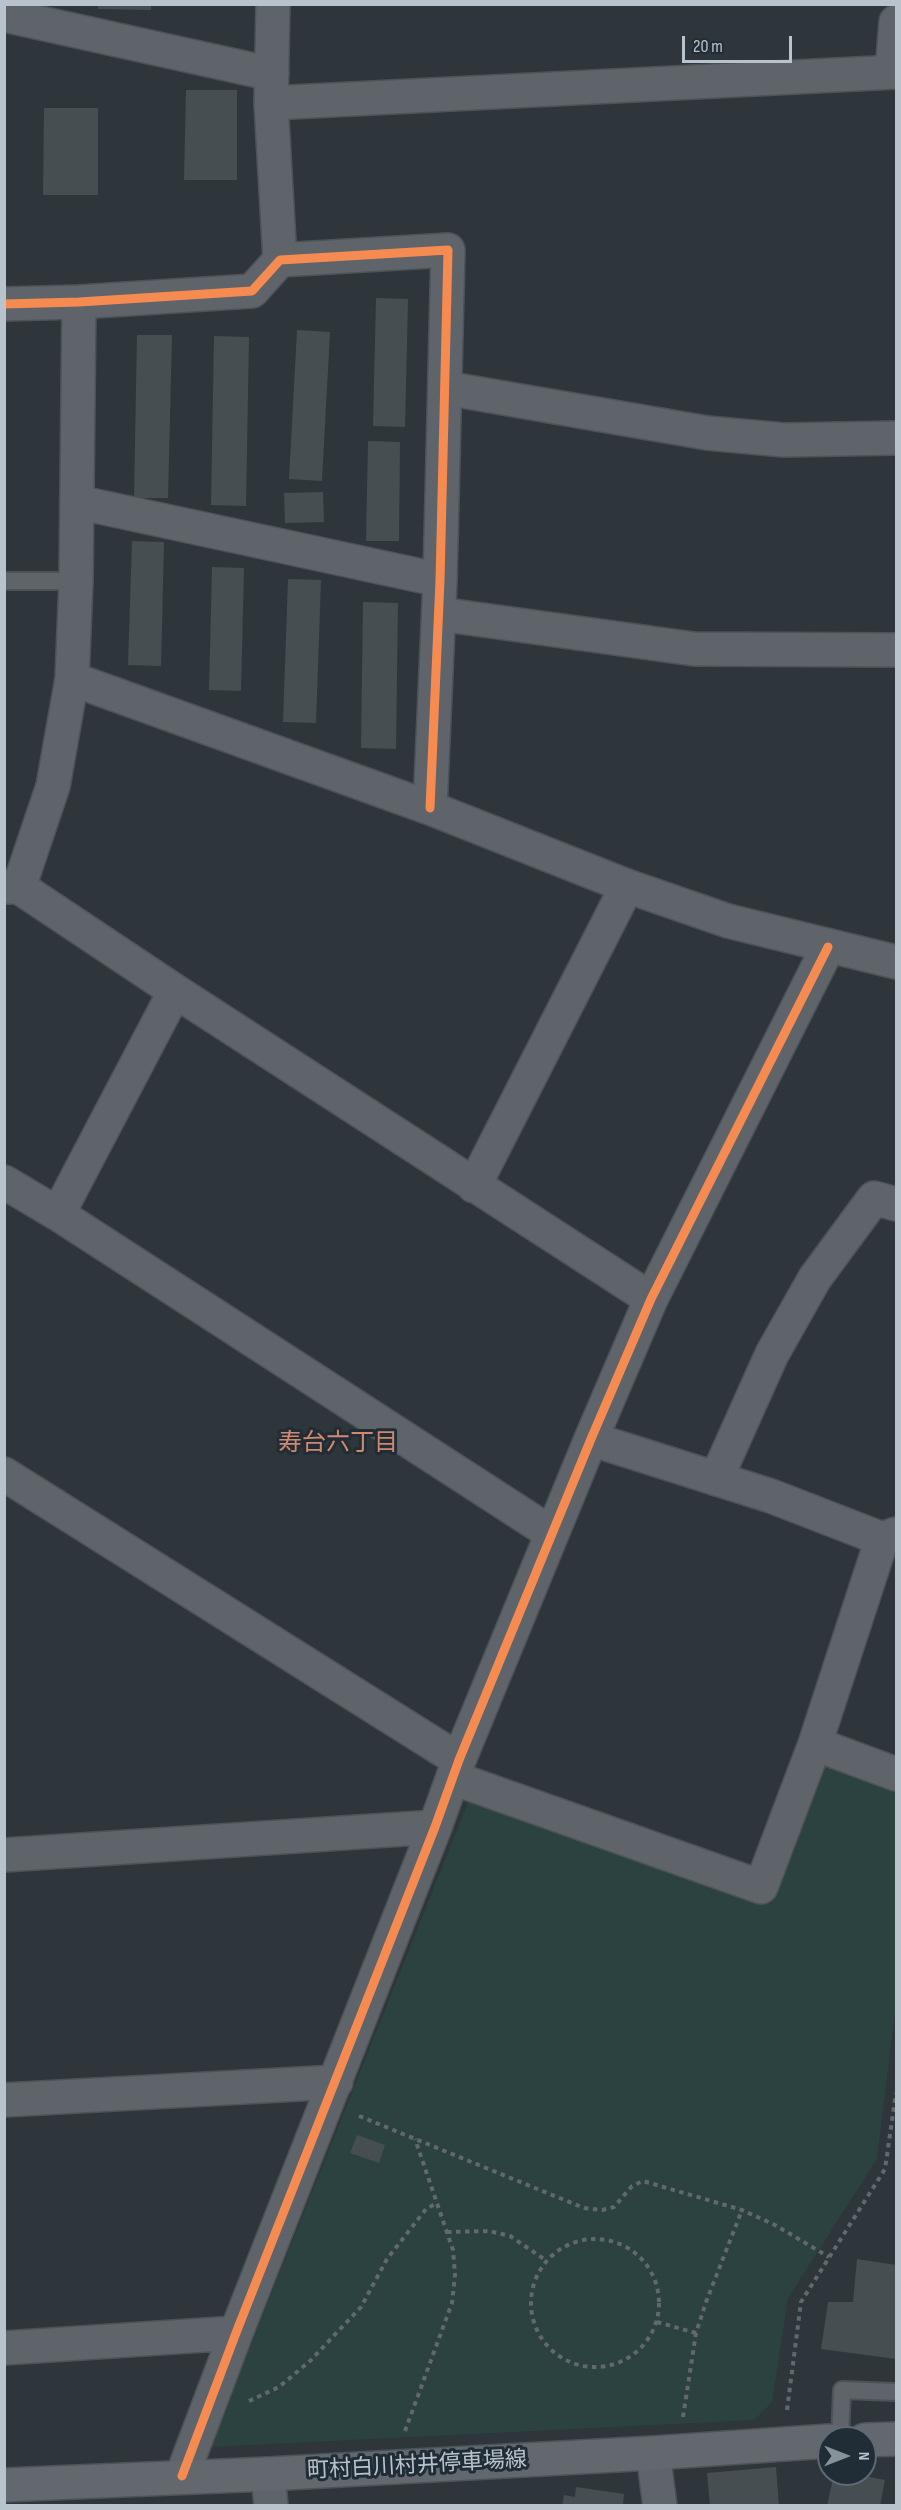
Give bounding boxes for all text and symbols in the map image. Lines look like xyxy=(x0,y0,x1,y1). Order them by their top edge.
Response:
scale bar xyxy=(685,24,794,62)
text: 20 m xyxy=(693,36,723,57)
district label: 寿台六丁目 xyxy=(278,1430,398,1458)
north arrow xyxy=(817,2426,877,2486)
street label: 町村白川村井停車場線 xyxy=(306,2447,528,2485)
text: N xyxy=(854,2452,873,2460)

